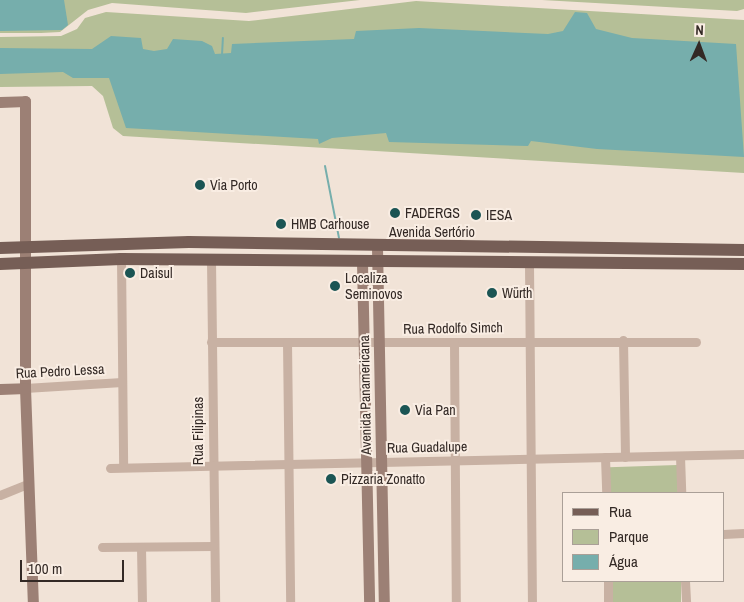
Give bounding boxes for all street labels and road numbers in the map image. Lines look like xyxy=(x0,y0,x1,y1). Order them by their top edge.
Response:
street label: Avenida Sertório xyxy=(389,224,475,240)
street label: Rua Rodolfo Simch xyxy=(403,319,503,337)
street label: Avenida Panamericana xyxy=(356,335,374,455)
street label: Rua Pedro Lessa xyxy=(15,360,105,382)
street label: Rua Filipinas xyxy=(190,397,206,465)
street label: Rua Guadalupe xyxy=(387,438,467,456)

